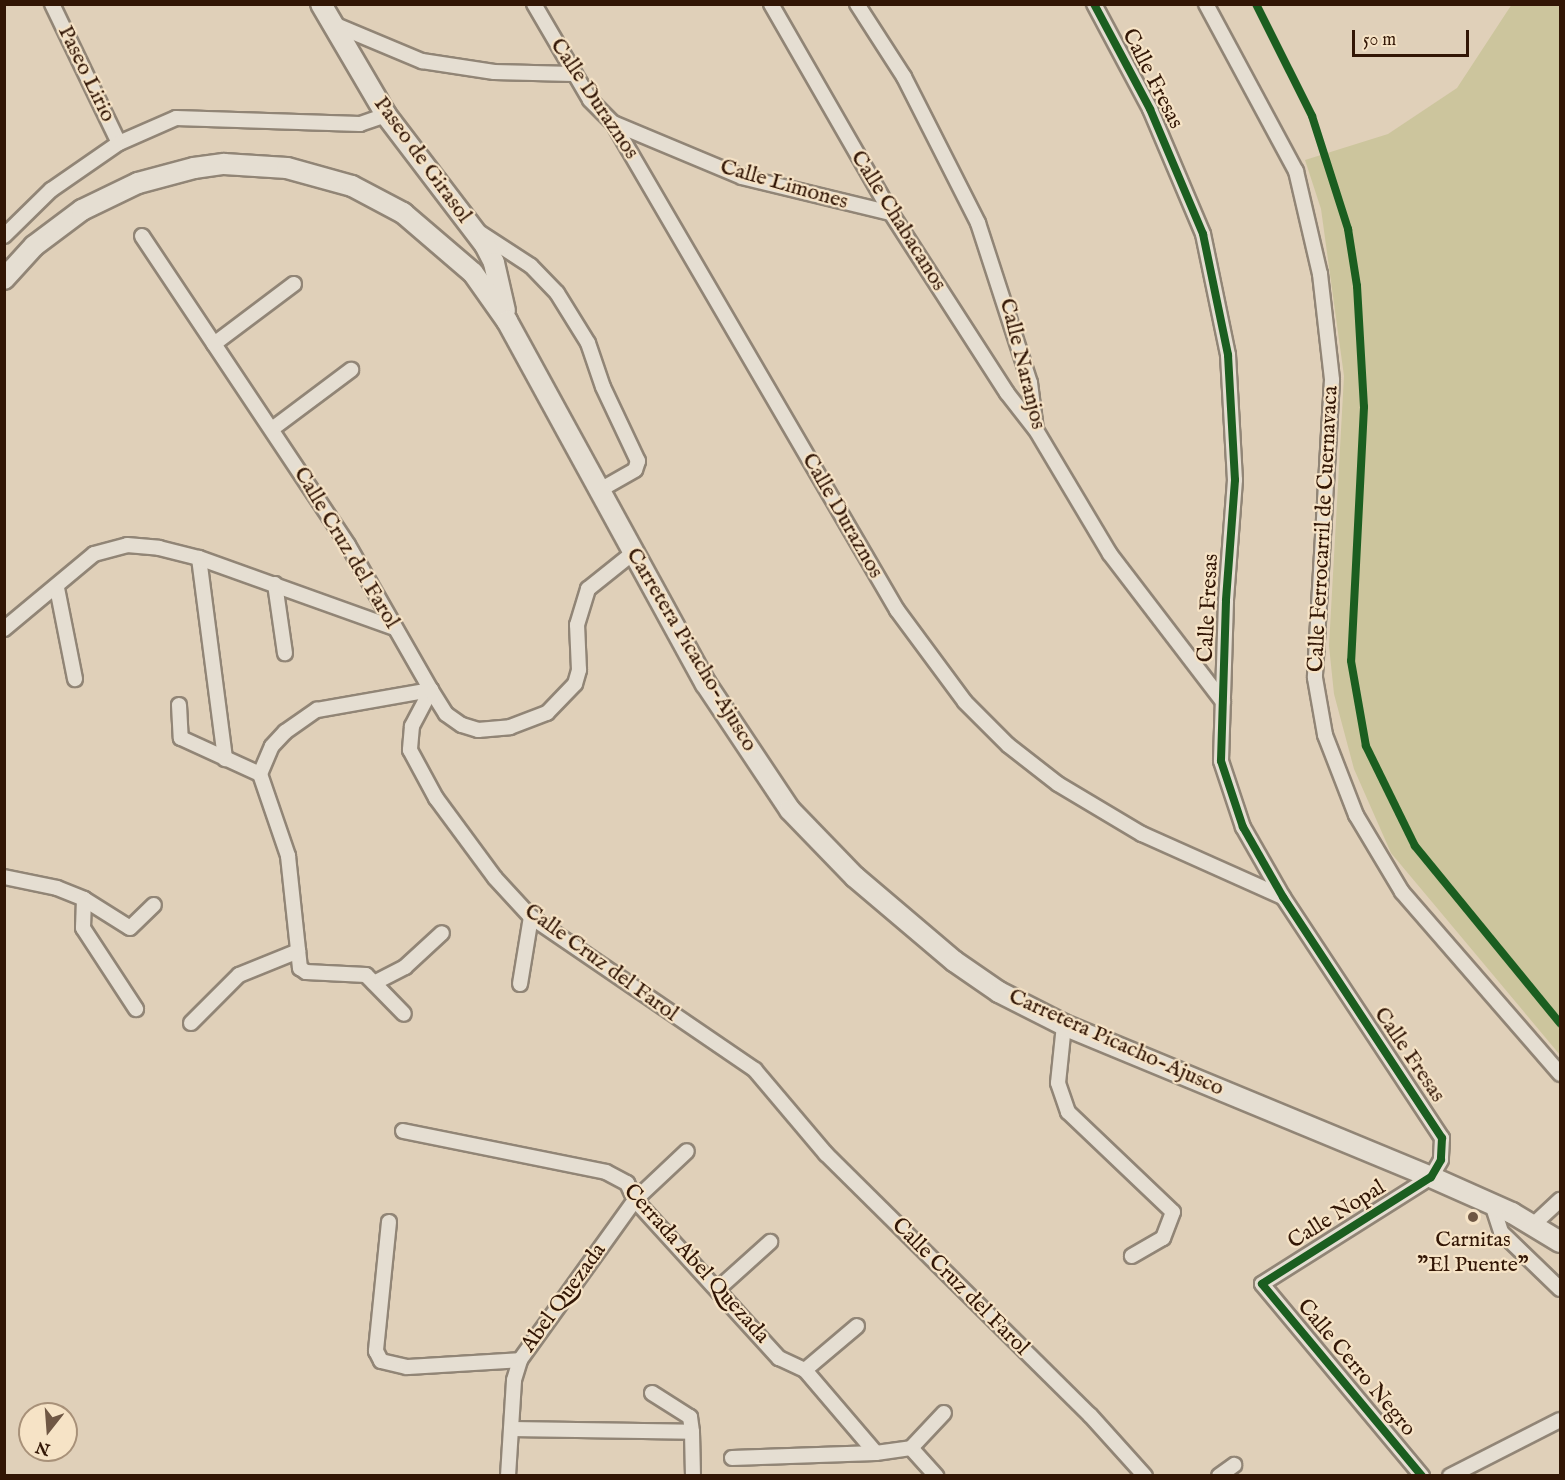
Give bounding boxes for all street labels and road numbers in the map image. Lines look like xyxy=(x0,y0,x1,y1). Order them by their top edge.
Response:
street label: Paseo Lirio xyxy=(51,22,121,126)
street label: Calle Fresas xyxy=(1116,24,1188,134)
street label: Calle Duraznos xyxy=(544,33,644,165)
street label: Paseo de Girasol xyxy=(367,92,477,228)
street label: Calle Chabacanos xyxy=(844,146,952,296)
street label: Calle Limones xyxy=(717,154,851,216)
street label: Calle Naranjos xyxy=(993,296,1051,432)
street label: Calle Ferrocarril de Cuernavaca xyxy=(1303,385,1345,673)
street label: Calle Duraznos xyxy=(796,449,888,583)
street label: Calle Cruz del Farol xyxy=(287,462,405,634)
street label: Carretera Picacho-Ajusco xyxy=(620,543,762,757)
street label: Calle Fresas xyxy=(1193,553,1225,663)
street label: Calle Cruz del Farol xyxy=(519,898,683,1028)
street label: Carretera Picacho-Ajusco xyxy=(1004,984,1228,1102)
street label: Calle Fresas xyxy=(1368,1002,1450,1108)
street label: Calle Nopal xyxy=(1283,1175,1391,1255)
street label: Cerrada Abel Quezada xyxy=(617,1179,775,1349)
street label: Calle Cruz del Farol xyxy=(886,1213,1034,1361)
street label: Abel Quezada xyxy=(516,1238,612,1358)
street label: Calle Cerro Negro xyxy=(1291,1294,1421,1442)

